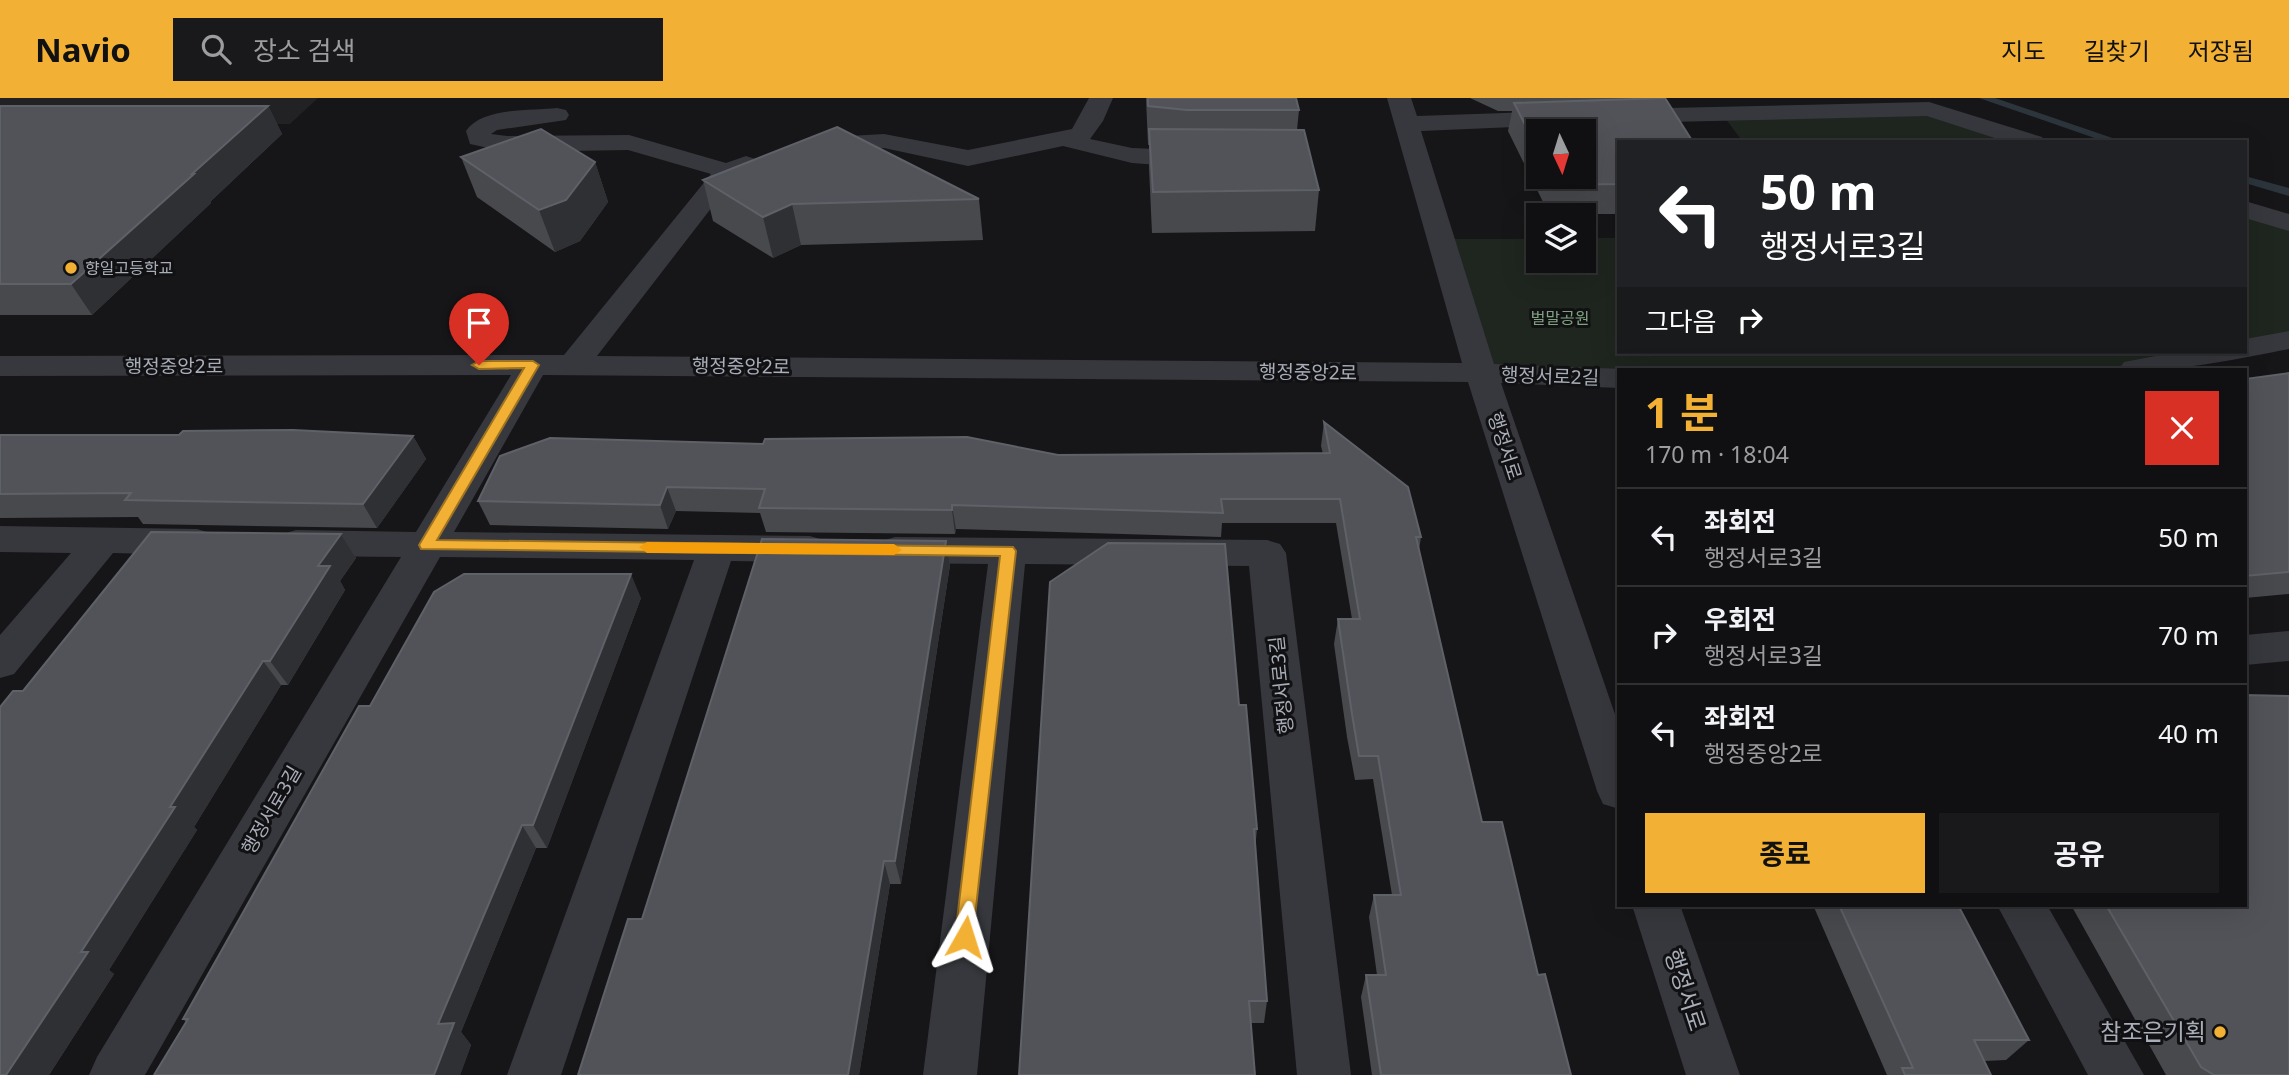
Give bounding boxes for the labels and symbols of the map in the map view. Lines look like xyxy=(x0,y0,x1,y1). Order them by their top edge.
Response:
north arrow xyxy=(1526,119,1596,189)
place label: 향일고등학교 xyxy=(85,257,173,279)
marker: 향일고등학교 xyxy=(63,260,79,276)
pin xyxy=(449,293,509,365)
park label: 벌말공원 xyxy=(1531,307,1589,329)
street label: 행정중앙2로 xyxy=(692,352,790,380)
street label: 행정중앙2로 xyxy=(125,353,223,379)
street label: 행정중앙2로 xyxy=(1259,358,1357,386)
street label: 행정서로2길 xyxy=(1500,361,1600,391)
street label: 행정서로 xyxy=(1482,409,1528,483)
street label: 행정서로3길 xyxy=(1263,635,1299,735)
street label: 행정서로3길 xyxy=(235,761,307,859)
position arrow xyxy=(928,900,1002,974)
street label: 행정서로 xyxy=(1658,944,1714,1035)
place label: 참조은기획 xyxy=(2100,1015,2206,1047)
marker: 참조은기획 xyxy=(2212,1024,2228,1040)

